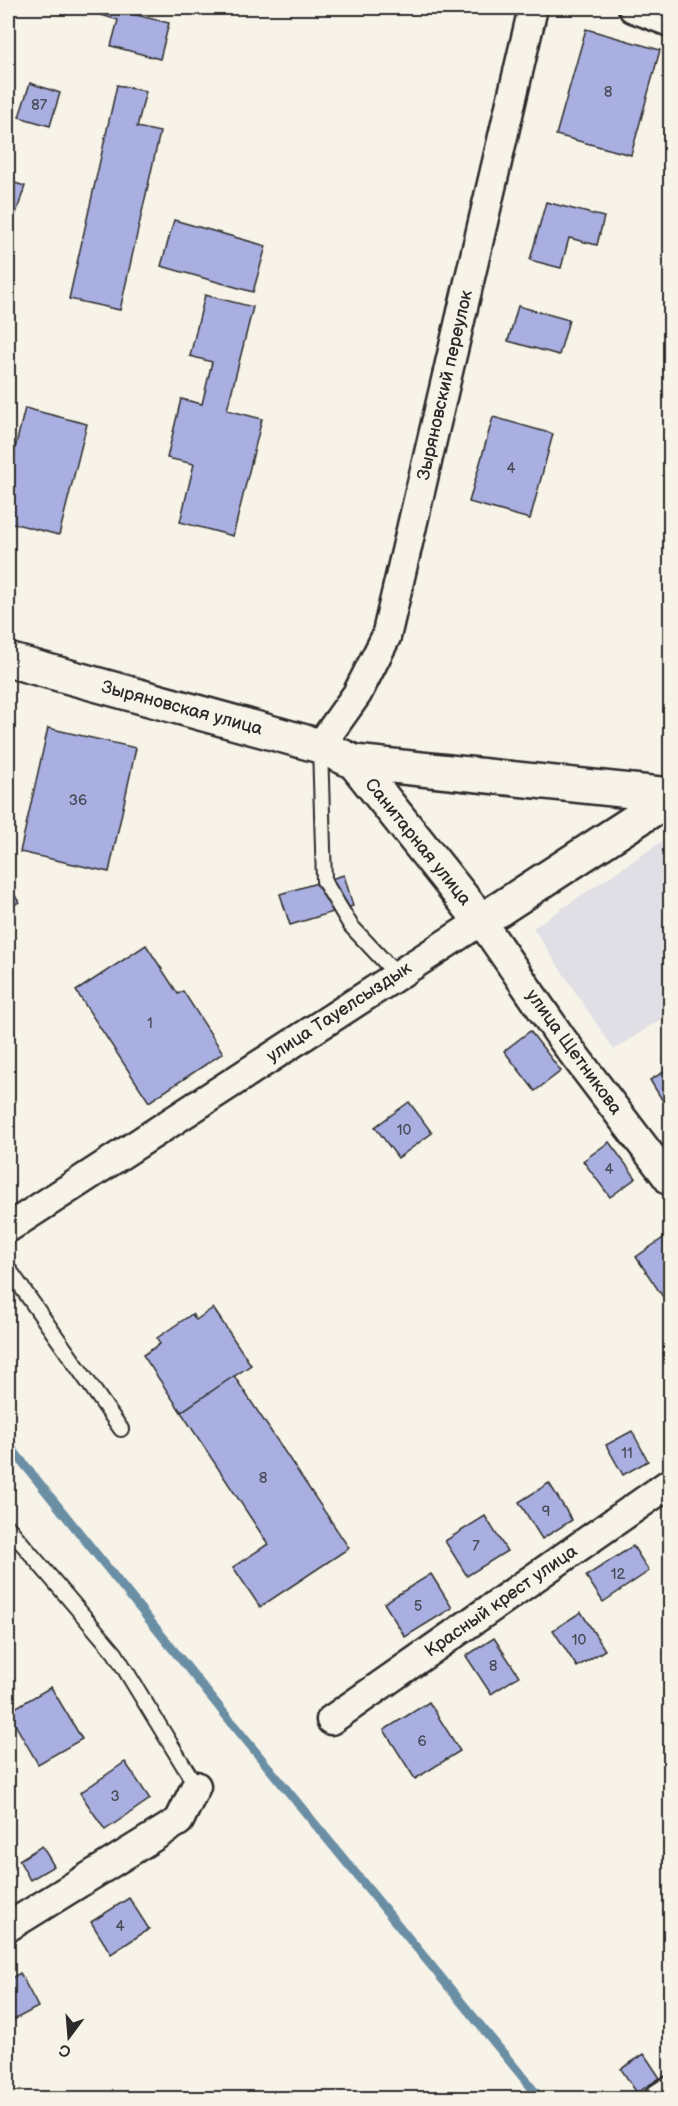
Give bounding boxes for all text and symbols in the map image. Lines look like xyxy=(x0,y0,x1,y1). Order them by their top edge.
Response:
house number: 8 xyxy=(604,83,613,102)
house number: 87 xyxy=(31,96,48,115)
street label: Зыряновский переулок xyxy=(413,288,477,482)
house number: 4 xyxy=(506,459,516,478)
street label: Зыряновская улица xyxy=(99,676,265,740)
street label: Санитарная улица xyxy=(360,774,476,910)
house number: 36 xyxy=(69,791,87,810)
street label: улица Тауелсыздык xyxy=(263,957,416,1067)
street label: улица Щетникова xyxy=(522,985,627,1119)
house number: 1 xyxy=(147,1014,153,1033)
house number: 10 xyxy=(397,1121,411,1140)
house number: 4 xyxy=(604,1160,614,1179)
house number: 11 xyxy=(621,1444,633,1463)
house number: 8 xyxy=(259,1469,268,1488)
house number: 9 xyxy=(542,1502,550,1521)
house number: 7 xyxy=(472,1537,480,1556)
street label: Красный крест улица xyxy=(421,1540,582,1662)
house number: 12 xyxy=(611,1565,625,1584)
house number: 5 xyxy=(414,1597,422,1616)
house number: 10 xyxy=(572,1631,586,1650)
house number: 8 xyxy=(489,1657,498,1676)
house number: 6 xyxy=(417,1732,427,1751)
house number: 3 xyxy=(110,1787,120,1806)
house number: 4 xyxy=(115,1917,125,1936)
north arrow xyxy=(39,2007,99,2067)
text: С xyxy=(57,2039,73,2061)

